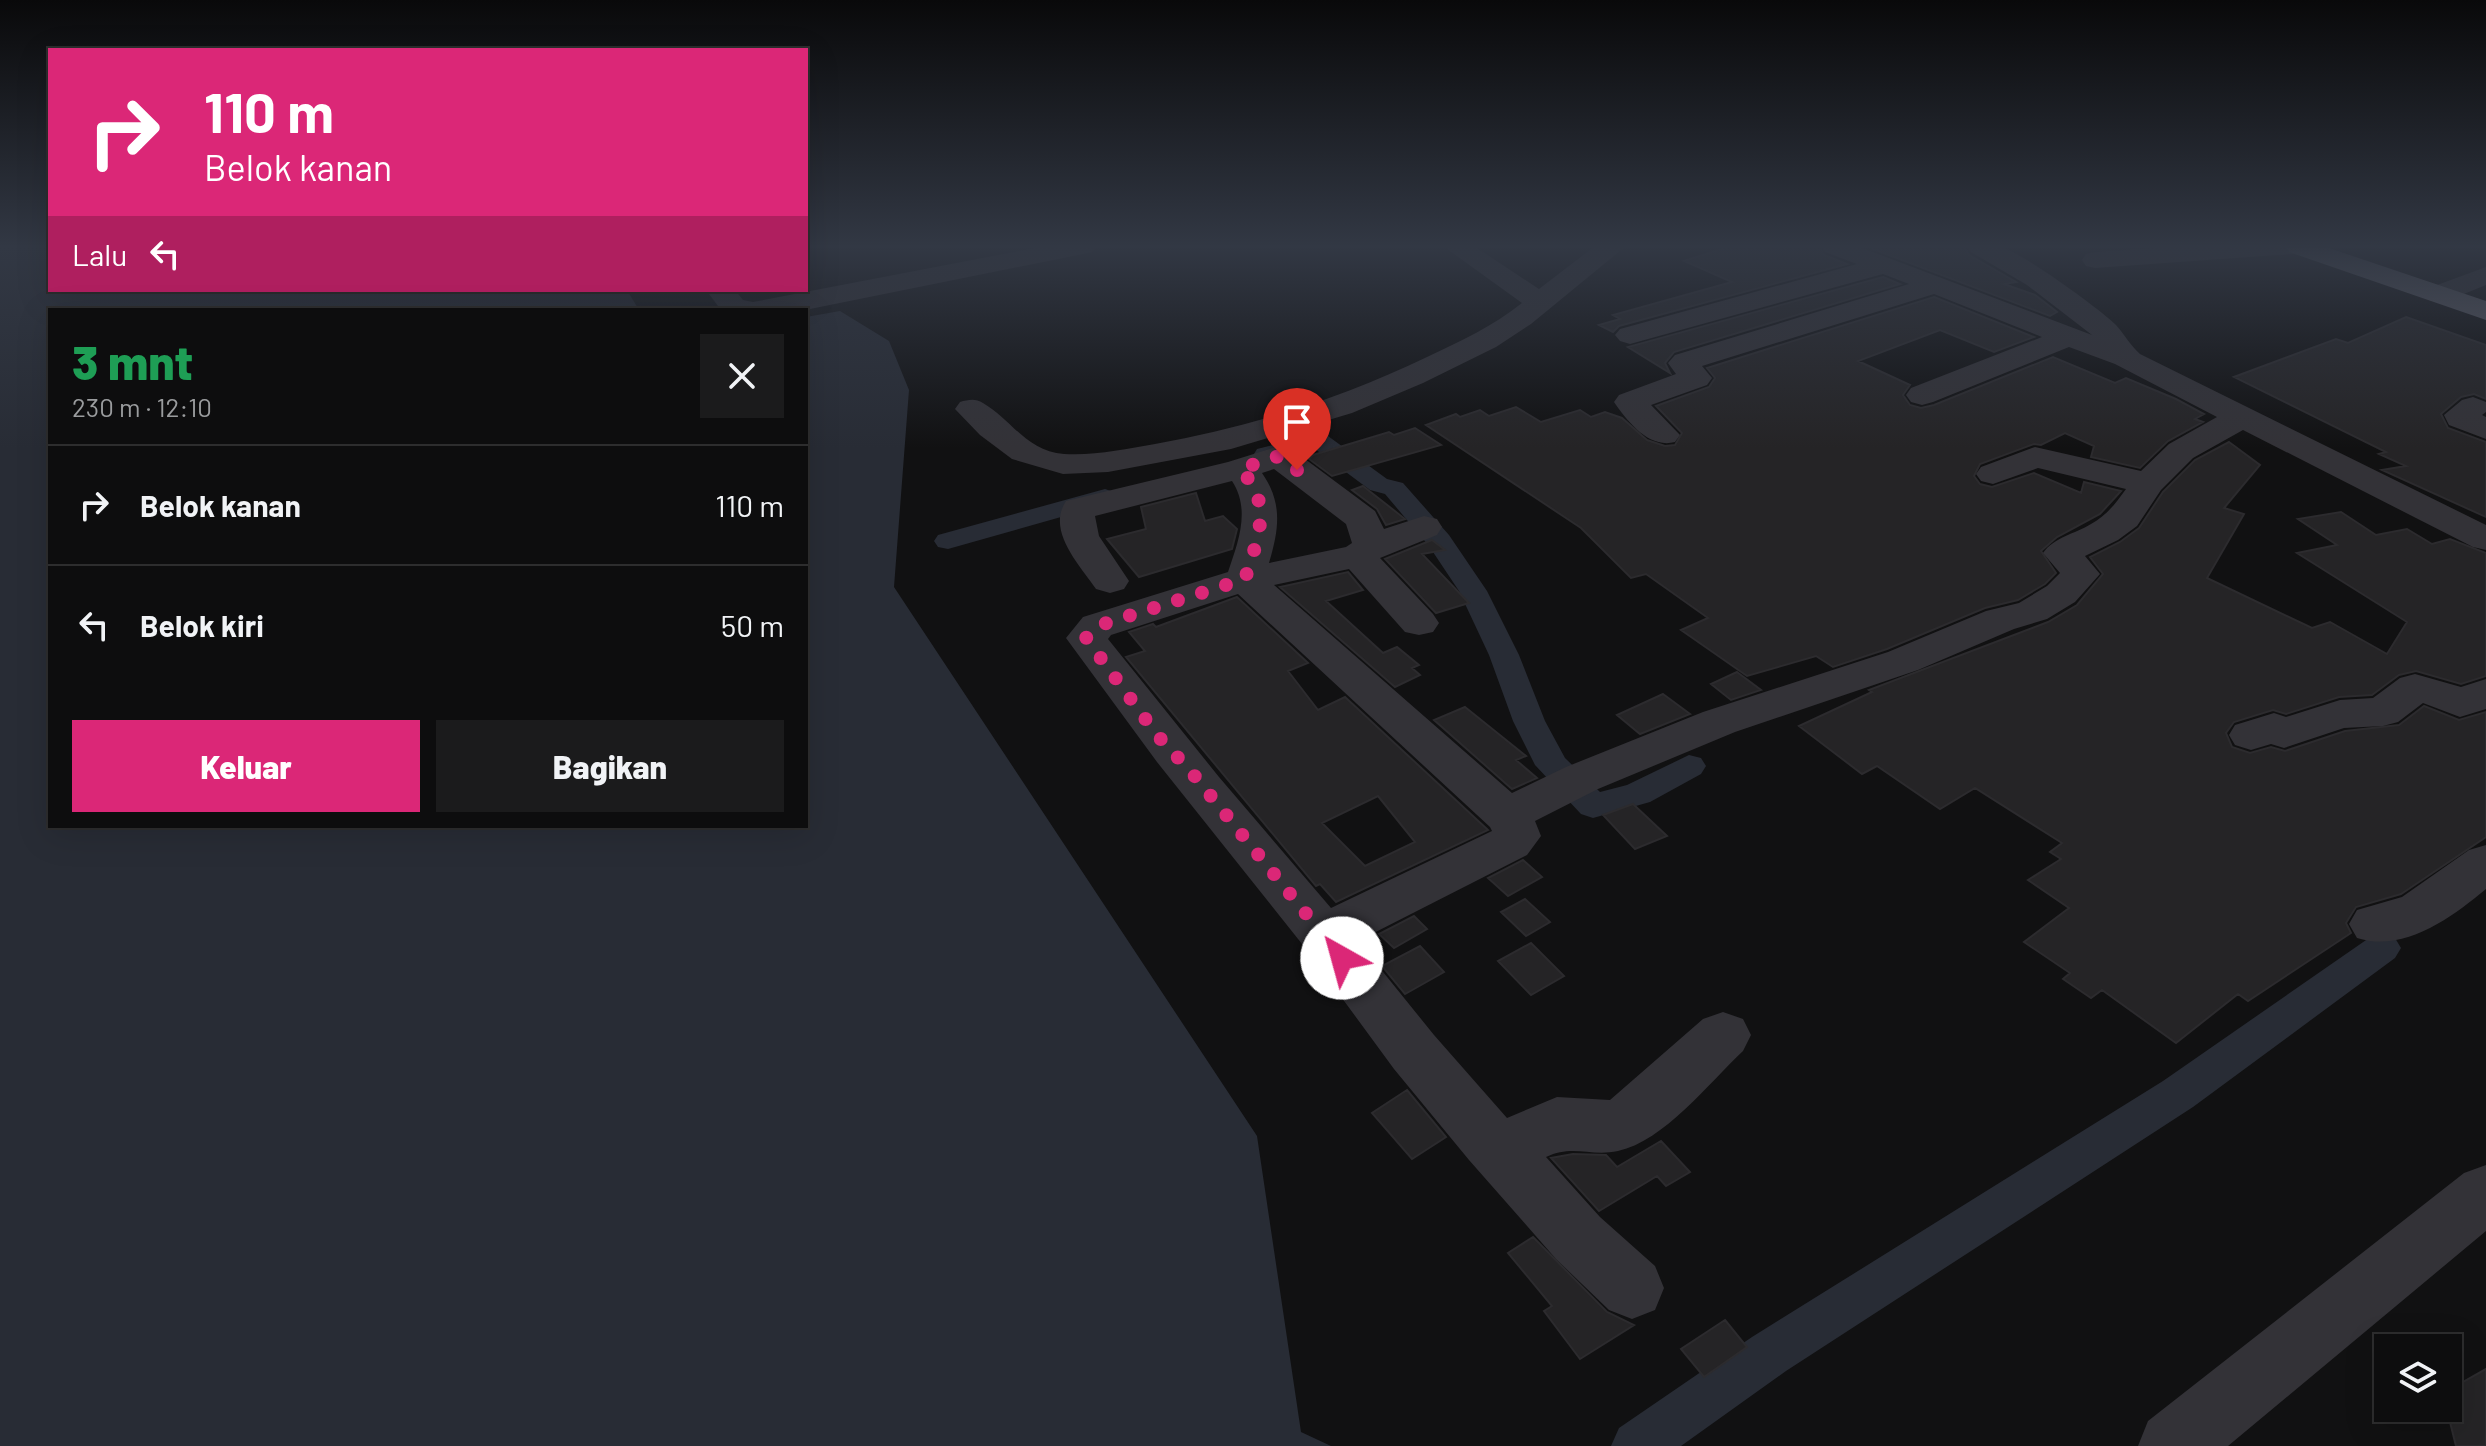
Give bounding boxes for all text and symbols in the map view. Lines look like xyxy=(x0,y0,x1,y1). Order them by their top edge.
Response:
text: 110 m xyxy=(204,77,334,144)
icon: right xyxy=(72,80,176,184)
text: Belok kanan xyxy=(204,145,392,188)
icon: left xyxy=(143,232,187,276)
text: Lalu xyxy=(72,236,127,272)
text: 3 mnt xyxy=(72,332,193,390)
button: close xyxy=(700,334,784,418)
pin xyxy=(1263,388,1331,470)
text: 230 m · 12:10 xyxy=(72,391,212,422)
icon: arrive xyxy=(1275,400,1319,444)
icon: right xyxy=(72,483,116,527)
text: Belok kanan xyxy=(140,487,301,523)
text: 110 m xyxy=(715,487,784,523)
icon: left xyxy=(72,603,116,647)
text: Belok kiri xyxy=(140,607,264,643)
text: 50 m xyxy=(721,607,784,643)
button: Keluar xyxy=(72,720,420,812)
button: Bagikan xyxy=(436,720,784,812)
position arrow xyxy=(1300,916,1384,1000)
map controls xyxy=(2374,1334,2462,1422)
button: layers xyxy=(2374,1334,2462,1422)

